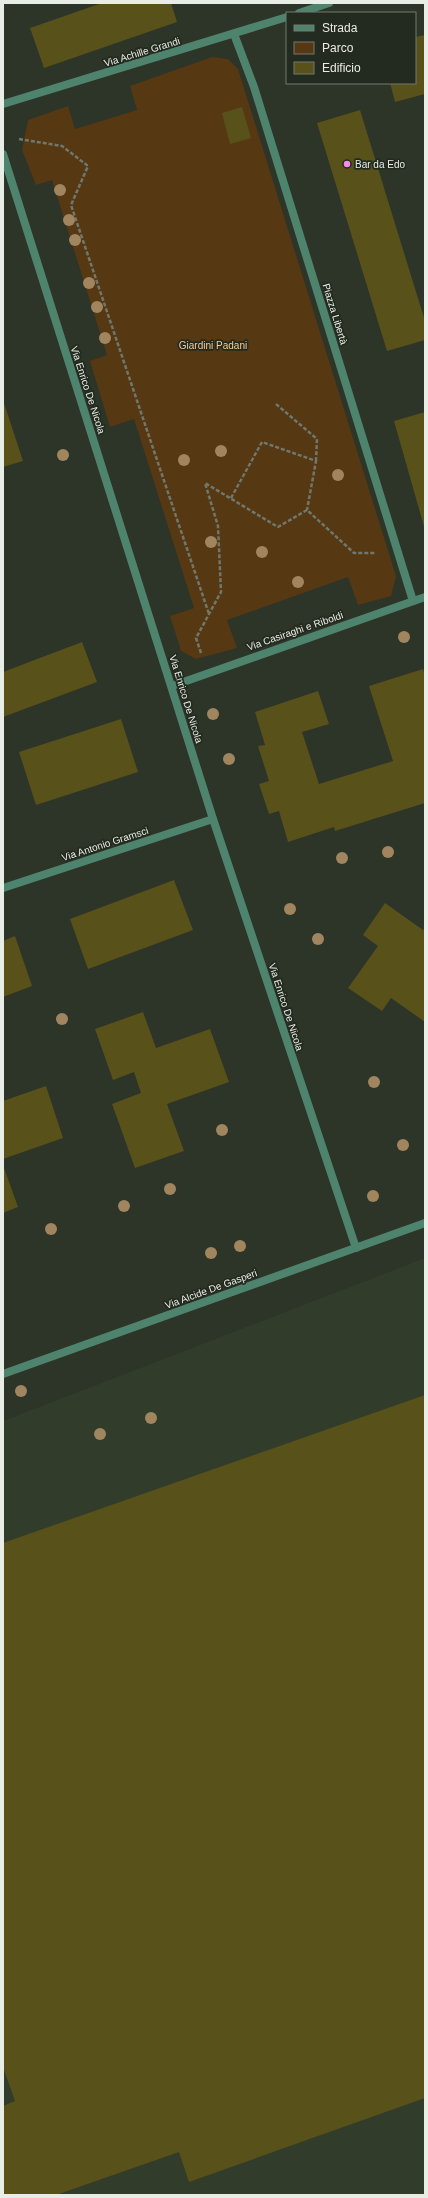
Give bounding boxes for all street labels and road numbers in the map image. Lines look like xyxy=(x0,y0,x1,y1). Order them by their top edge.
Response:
street label: Via Achille Grandi xyxy=(103,35,181,69)
street label: Piazza Libertà xyxy=(320,282,350,346)
street label: Via Enrico De Nicola xyxy=(69,345,108,436)
street label: Via Casiraghi e Riboldi xyxy=(245,609,345,653)
street label: Via Enrico De Nicola xyxy=(167,654,205,745)
street label: Via Antonio Gramsci xyxy=(60,825,150,863)
street label: Via Enrico De Nicola xyxy=(267,962,306,1053)
street label: Via Alcide De Gasperi xyxy=(163,1267,259,1311)

